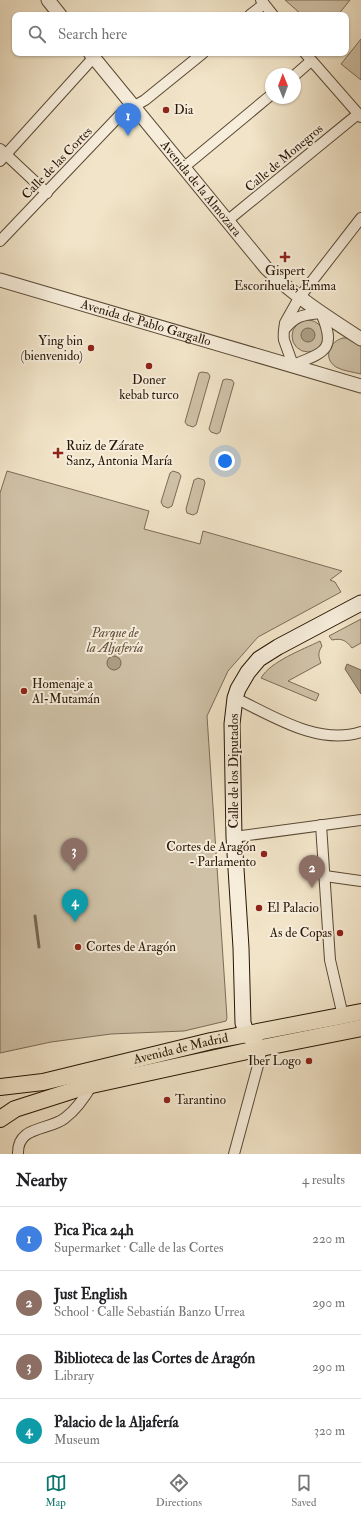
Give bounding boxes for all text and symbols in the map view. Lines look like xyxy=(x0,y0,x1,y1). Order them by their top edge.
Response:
search box xyxy=(12,12,349,56)
icon: search xyxy=(26,23,48,45)
text: Search here xyxy=(58,25,127,44)
north arrow xyxy=(265,68,301,104)
place label: Dia xyxy=(174,102,194,118)
pin: 1 xyxy=(115,103,141,136)
marker: Dia xyxy=(161,105,171,115)
street label: Calle de Monegros xyxy=(242,120,327,195)
street label: Calle de las Cortes xyxy=(18,123,96,203)
street label: Avenida de la Almozara xyxy=(156,136,245,240)
marker: Gispert Escorihuela, Emma xyxy=(280,252,290,262)
place label: Gispert Escorihuela, Emma xyxy=(234,263,337,294)
street label: Avenida de Pablo Gargallo xyxy=(78,296,213,350)
place label: Ying bin (bienvenido) xyxy=(20,333,83,364)
marker: Ying bin (bienvenido) xyxy=(86,343,96,353)
marker: Doner kebab turco xyxy=(144,361,154,371)
place label: Doner kebab turco xyxy=(119,372,179,403)
place label: Ruiz de Zárate Sanz, Antonia María xyxy=(66,438,173,469)
marker: Ruiz de Zárate Sanz, Antonia María xyxy=(53,448,63,458)
your location xyxy=(215,451,235,471)
park label: Parque de la Aljafería xyxy=(86,625,143,656)
place label: Homenaje a Al-Mutamán xyxy=(31,676,100,707)
marker: Homenaje a Al-Mutamán xyxy=(19,686,29,696)
street label: Calle de los Diputados xyxy=(226,713,243,828)
pin: 3 xyxy=(61,838,87,871)
place label: Cortes de Aragón - Parlamento xyxy=(166,839,256,870)
marker: Cortes de Aragón - Parlamento xyxy=(259,849,269,859)
pin: 2 xyxy=(299,855,325,888)
pin: 4 xyxy=(62,889,88,922)
place label: El Palacio xyxy=(267,900,319,916)
marker: El Palacio xyxy=(254,903,264,913)
place label: As de Copas xyxy=(269,925,333,942)
marker: As de Copas xyxy=(335,928,345,938)
place label: Cortes de Aragón xyxy=(86,939,176,955)
marker: Cortes de Aragón xyxy=(73,942,83,952)
street label: Avenida de Madrid xyxy=(131,1030,230,1068)
place label: Iber Logo xyxy=(248,1053,301,1069)
marker: Iber Logo xyxy=(304,1056,314,1066)
place label: Tarantino xyxy=(175,1092,226,1108)
marker: Tarantino xyxy=(162,1095,172,1105)
text: Nearby xyxy=(16,1170,67,1191)
text: 4 results xyxy=(302,1172,345,1188)
text: Pica Pica 24h xyxy=(54,1221,134,1240)
text: 1 xyxy=(27,1231,31,1247)
text: 220 m xyxy=(312,1231,345,1247)
text: Supermarket · Calle de las Cortes xyxy=(54,1240,223,1256)
text: Just English xyxy=(54,1285,127,1304)
text: 2 xyxy=(26,1295,32,1311)
text: 290 m xyxy=(312,1295,345,1311)
text: School · Calle Sebastián Banzo Urrea xyxy=(54,1304,245,1320)
text: Biblioteca de las Cortes de Aragón xyxy=(54,1349,255,1368)
text: 3 xyxy=(27,1359,32,1375)
text: 290 m xyxy=(312,1359,345,1375)
text: Library xyxy=(54,1368,94,1384)
text: Palacio de la Aljafería xyxy=(54,1413,179,1432)
text: 4 xyxy=(25,1423,33,1439)
text: 320 m xyxy=(314,1423,345,1439)
text: Museum xyxy=(54,1432,100,1448)
tab: Map xyxy=(45,1472,67,1509)
tab: Directions xyxy=(156,1472,202,1509)
tab: Saved xyxy=(291,1472,316,1509)

